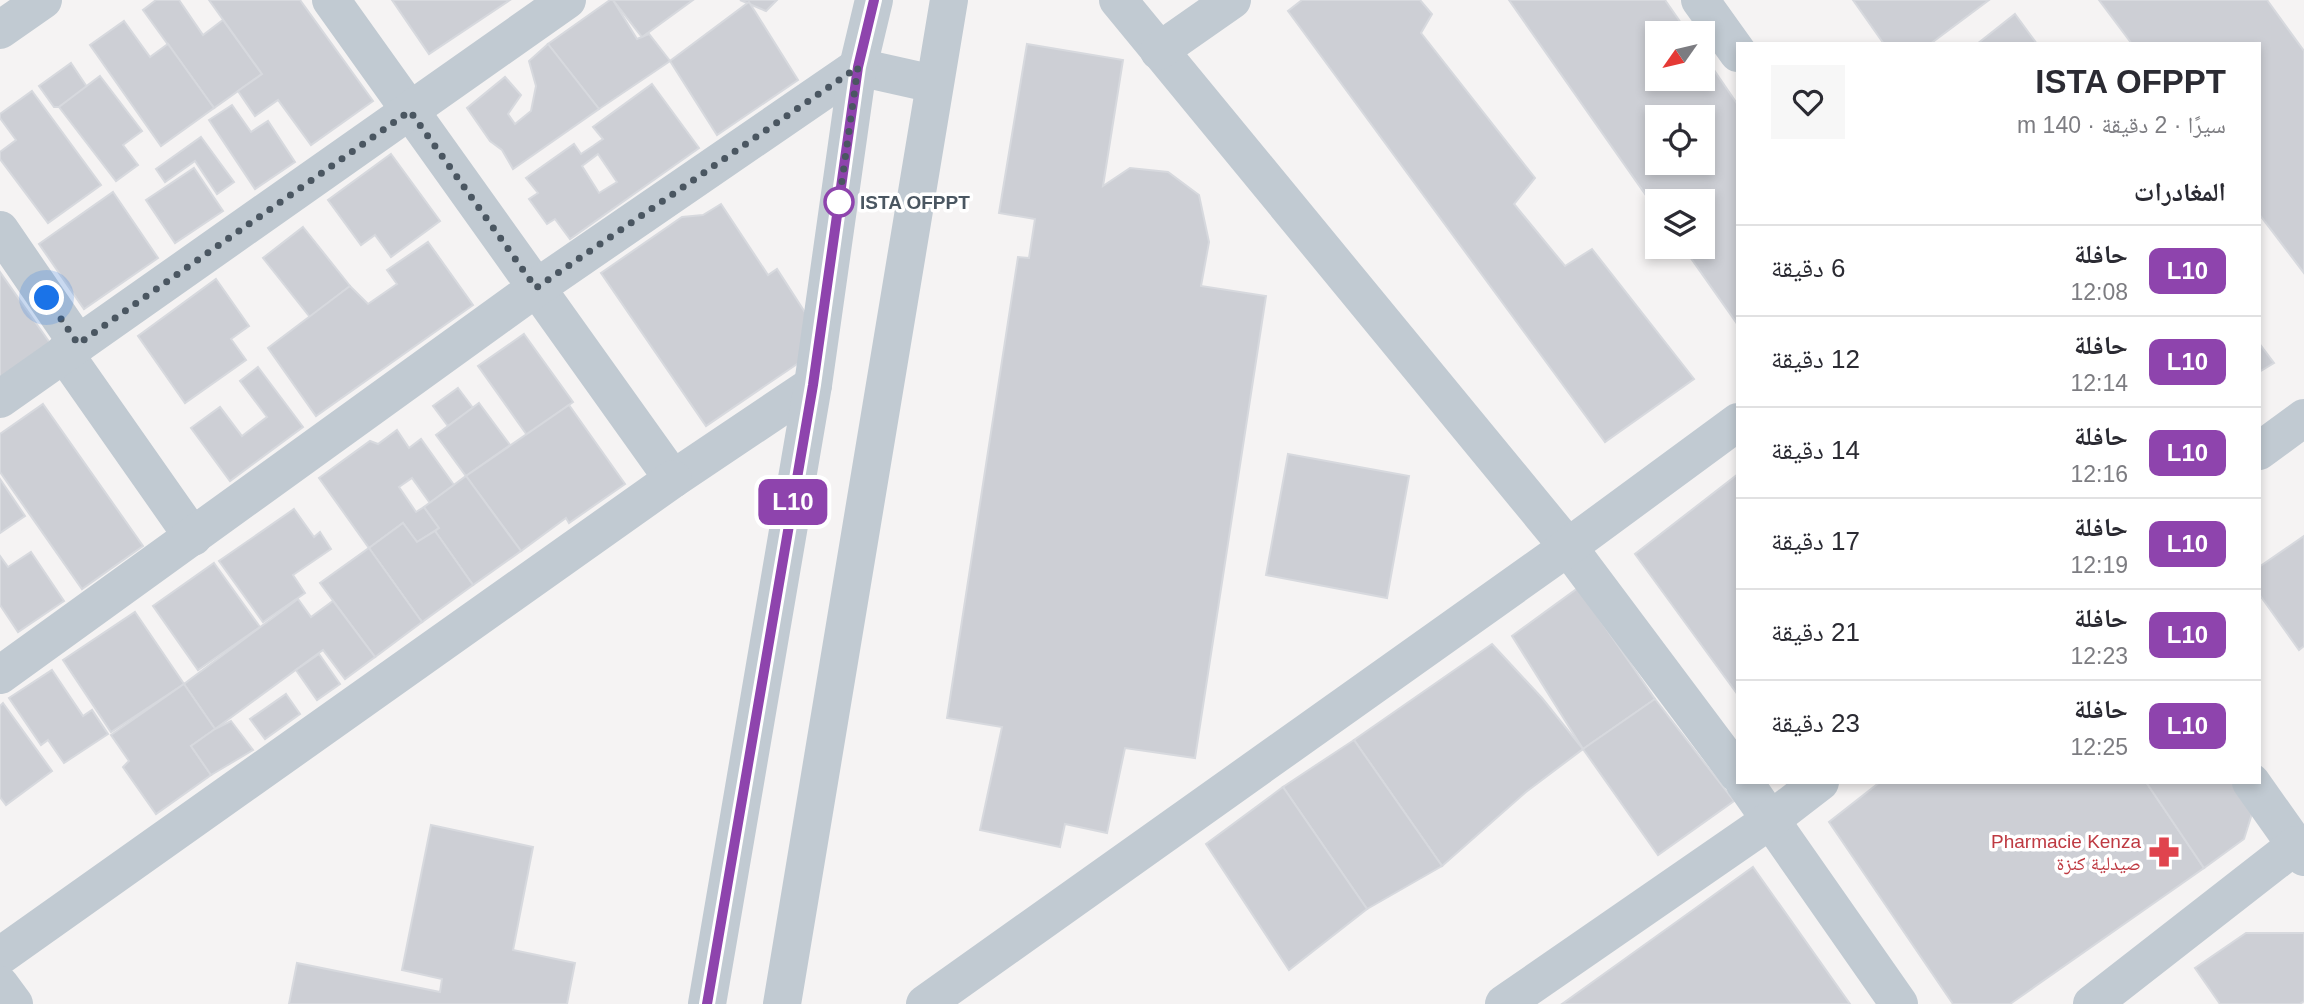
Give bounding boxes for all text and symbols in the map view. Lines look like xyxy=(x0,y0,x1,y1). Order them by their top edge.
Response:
north arrow xyxy=(1645,21,1715,91)
map controls xyxy=(1645,21,1715,259)
text: ISTA OFPPT xyxy=(2035,63,2226,100)
button: heart xyxy=(1771,65,1845,139)
button: locate xyxy=(1645,105,1715,175)
text: سيرًا · 2 دقيقة · 140 m xyxy=(2017,112,2226,138)
text: المغادرات xyxy=(2134,177,2226,207)
marker: ISTA OFPPT xyxy=(824,187,854,217)
button: layers xyxy=(1645,189,1715,259)
place label: ISTA OFPPT xyxy=(860,192,970,213)
text: حافلة xyxy=(2074,239,2128,269)
text: 6 دقيقة xyxy=(1771,253,1846,283)
text: L10 xyxy=(2167,257,2208,284)
text: 12:08 xyxy=(2070,279,2128,305)
your location xyxy=(29,280,64,315)
text: حافلة xyxy=(2074,330,2128,360)
text: 12 دقيقة xyxy=(1771,344,1860,374)
text: L10 xyxy=(2167,348,2208,375)
text: 12:14 xyxy=(2070,370,2128,396)
text: حافلة xyxy=(2074,421,2128,451)
text: 14 دقيقة xyxy=(1771,435,1860,465)
text: L10 xyxy=(2167,439,2208,466)
text: 12:16 xyxy=(2070,461,2128,487)
line badge: L10 xyxy=(753,479,833,525)
text: L10 xyxy=(772,488,814,515)
text: حافلة xyxy=(2074,512,2128,542)
text: 17 دقيقة xyxy=(1771,526,1860,556)
text: L10 xyxy=(2167,530,2208,557)
text: 12:19 xyxy=(2070,552,2128,578)
text: حافلة xyxy=(2074,603,2128,633)
text: 21 دقيقة xyxy=(1771,617,1860,647)
text: L10 xyxy=(2167,621,2208,648)
text: 12:23 xyxy=(2070,643,2128,669)
text: حافلة xyxy=(2074,694,2128,724)
text: 23 دقيقة xyxy=(1771,708,1860,738)
text: L10 xyxy=(2167,712,2208,739)
text: 12:25 xyxy=(2070,734,2128,760)
place label: Pharmacie Kenza صيدلية كنزة xyxy=(1991,831,2141,875)
pharmacy icon: Pharmacie Kenza صيدلية كنزة xyxy=(2147,835,2181,869)

